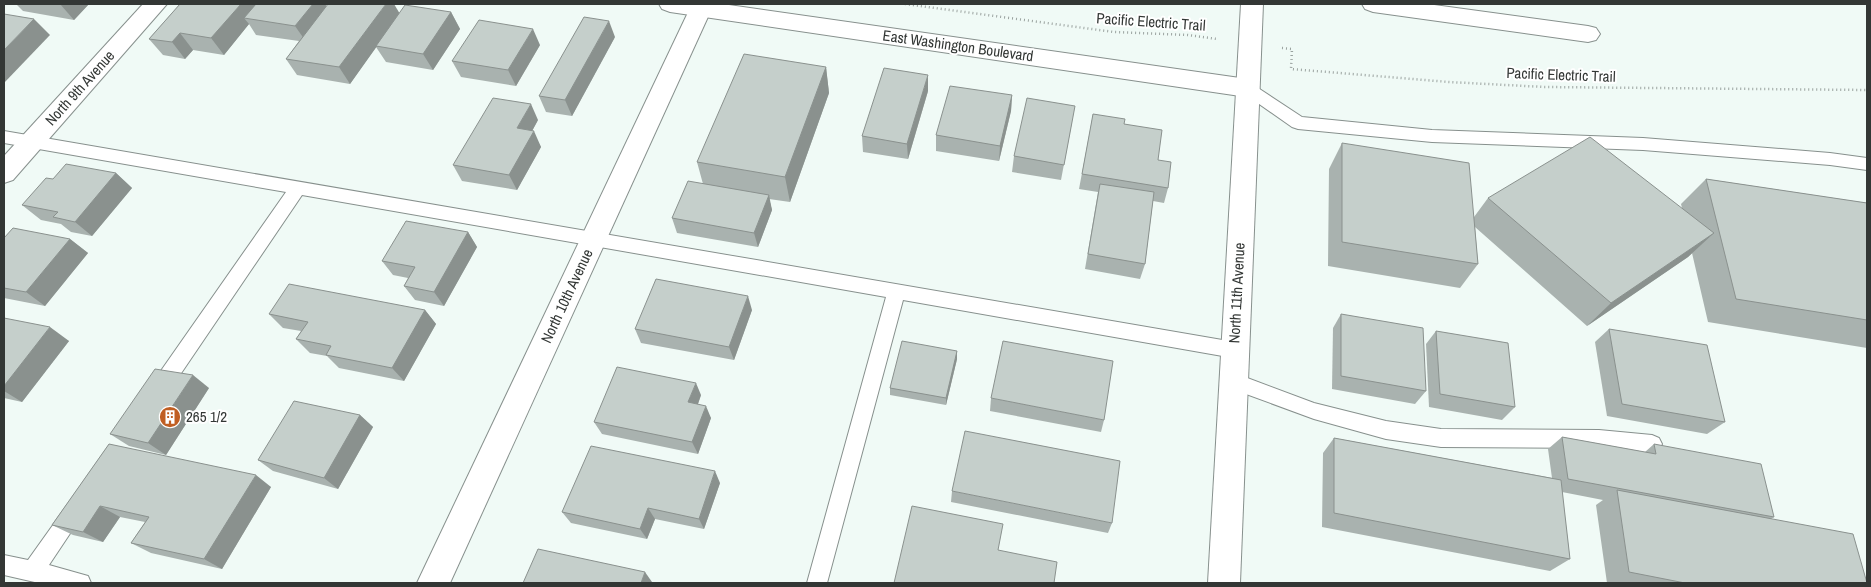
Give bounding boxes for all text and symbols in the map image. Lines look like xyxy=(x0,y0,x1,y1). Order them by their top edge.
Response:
street label: Pacific Electric Trail xyxy=(1096,7,1206,36)
street label: East Washington Boulevard xyxy=(881,25,1035,66)
street label: North 9th Avenue xyxy=(40,45,119,130)
street label: Pacific Electric Trail xyxy=(1506,62,1616,87)
street label: North 11th Avenue xyxy=(1223,242,1250,344)
street label: North 10th Avenue xyxy=(536,245,598,346)
building icon: 265 1/2 xyxy=(158,405,182,429)
place label: 265 1/2 xyxy=(186,406,227,427)

